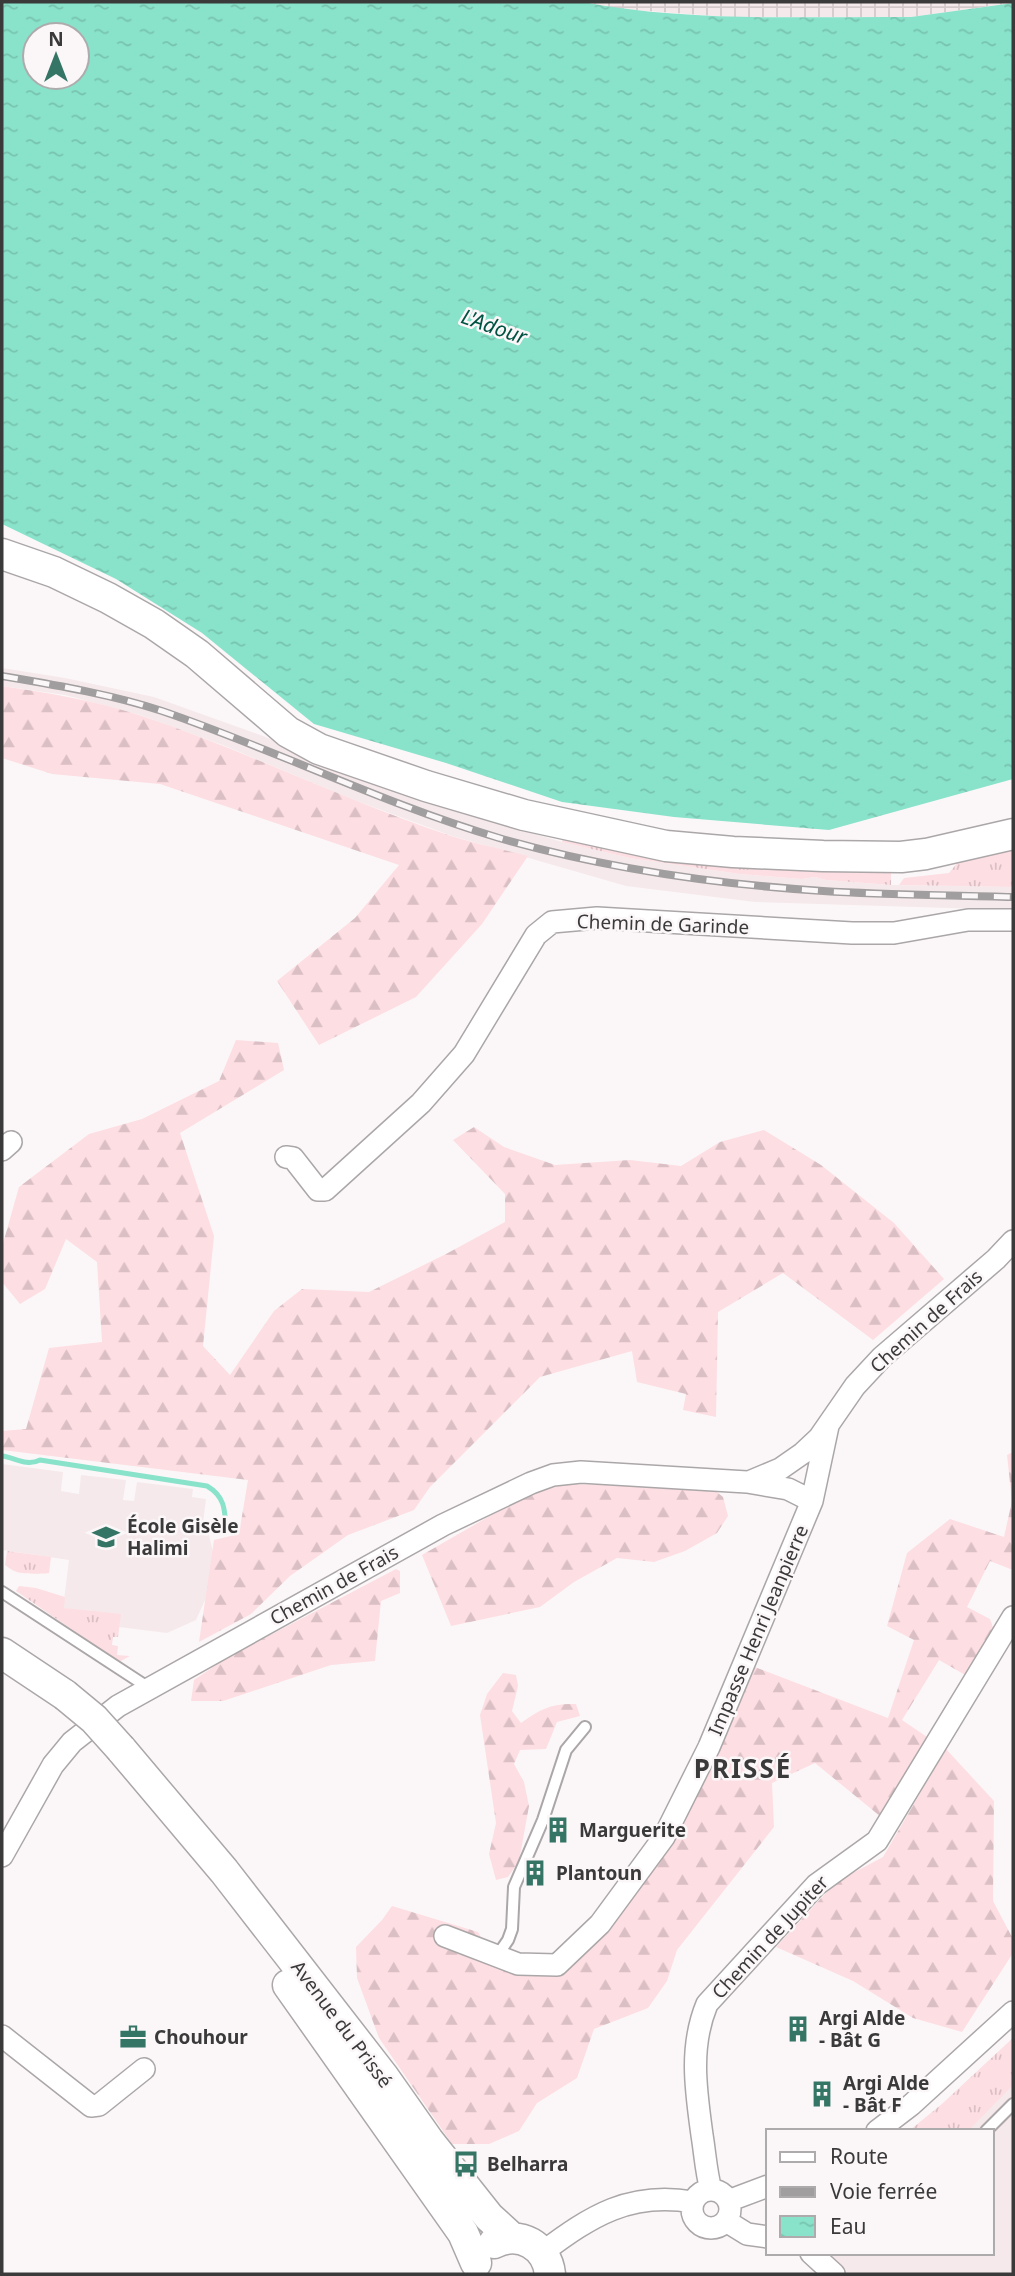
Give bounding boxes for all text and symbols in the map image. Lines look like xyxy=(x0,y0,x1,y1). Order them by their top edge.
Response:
north arrow xyxy=(21,21,91,91)
text: N xyxy=(48,26,64,52)
water label: L'Adour xyxy=(458,302,532,351)
street label: Chemin de Garinde xyxy=(576,908,750,940)
street label: Chemin de Frais xyxy=(864,1263,988,1379)
place label: École Gisèle Halimi xyxy=(127,1513,239,1561)
street label: Impasse Henri Jeanpierre xyxy=(702,1521,814,1739)
school or university icon: École Gisèle Halimi xyxy=(91,1522,121,1552)
street label: Chemin de Frais xyxy=(265,1539,403,1631)
district label: PRISSÉ xyxy=(694,1750,792,1786)
building icon: Marguerite xyxy=(543,1815,573,1845)
place label: Marguerite xyxy=(579,1817,686,1843)
building icon: Plantoun xyxy=(520,1858,550,1888)
place label: Plantoun xyxy=(556,1860,642,1886)
street label: Chemin de Jupiter xyxy=(706,1869,834,2004)
street label: Avenue du Prissé xyxy=(286,1955,398,2093)
place label: Argi Alde - Bât G xyxy=(819,2005,905,2053)
building icon: Argi Alde - Bât G xyxy=(783,2014,813,2044)
office icon: Chouhour xyxy=(118,2022,148,2052)
place label: Chouhour xyxy=(154,2024,248,2050)
place label: Argi Alde - Bât F xyxy=(843,2070,929,2118)
building icon: Argi Alde - Bât F xyxy=(807,2079,837,2109)
legend xyxy=(766,2129,994,2255)
text: Route xyxy=(830,2142,888,2170)
bus stop icon: Belharra xyxy=(451,2149,481,2179)
place label: Belharra xyxy=(487,2151,568,2177)
text: Voie ferrée xyxy=(830,2177,937,2205)
text: Eau xyxy=(830,2212,866,2240)

